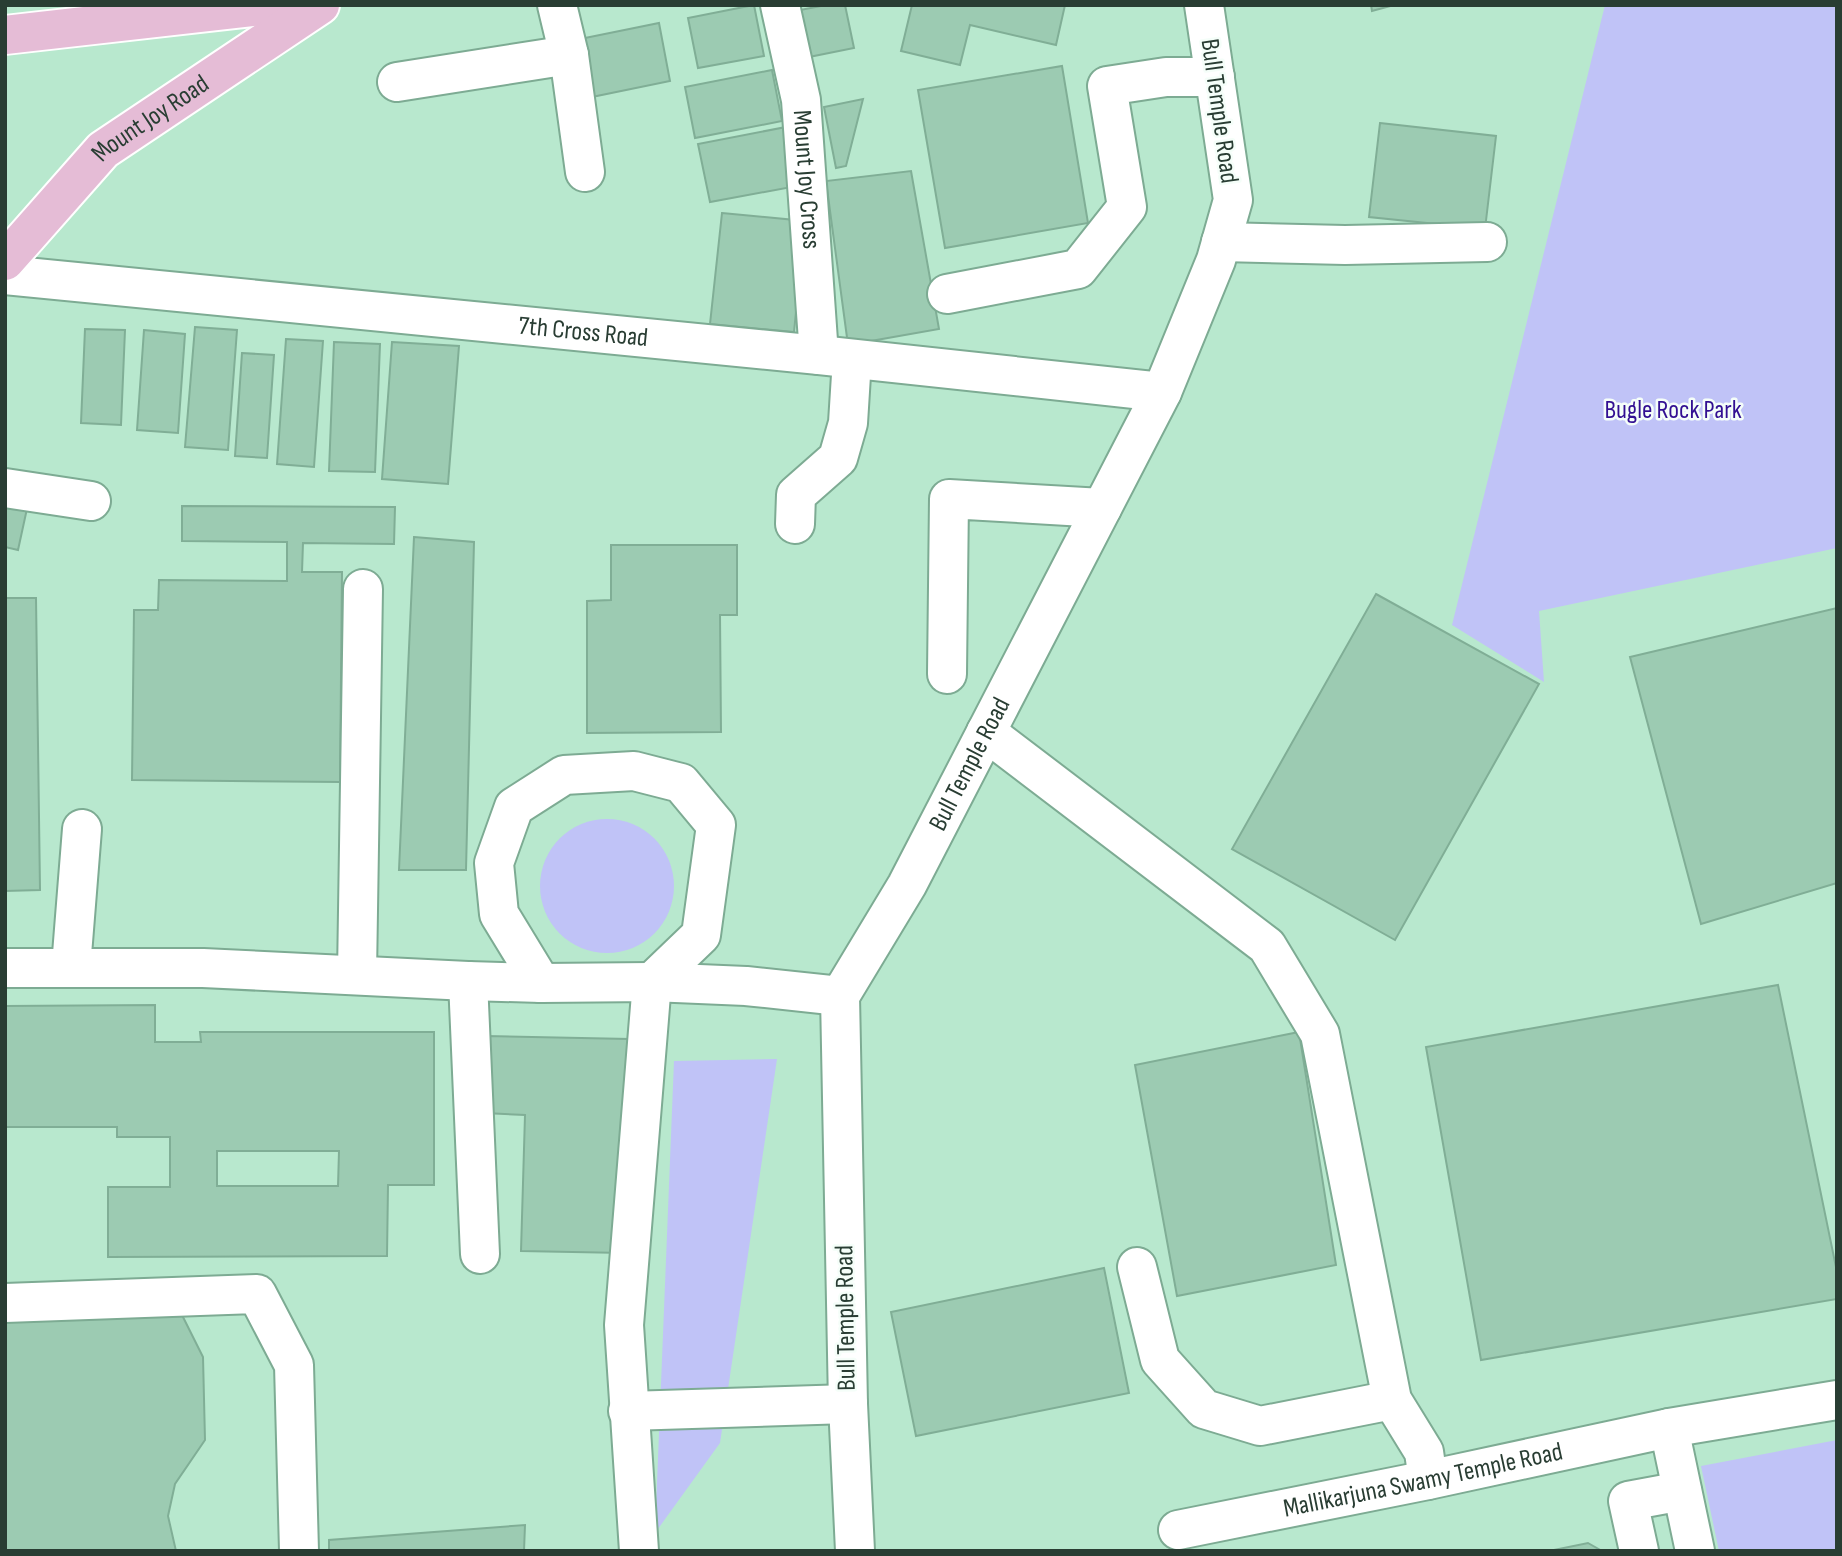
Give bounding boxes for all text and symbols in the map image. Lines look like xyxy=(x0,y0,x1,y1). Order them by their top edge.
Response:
street label: Bull Temple Road xyxy=(1194,37,1244,185)
street label: Mount Joy Road xyxy=(85,68,215,168)
street label: Mount Joy Cross xyxy=(786,109,827,250)
street label: 7th Cross Road xyxy=(517,310,649,354)
park label: Bugle Rock Park xyxy=(1604,395,1742,426)
street label: Bull Temple Road xyxy=(922,692,1017,836)
street label: Bull Temple Road xyxy=(829,1245,863,1391)
street label: Mallikarjuna Swamy Temple Road xyxy=(1281,1436,1566,1524)

